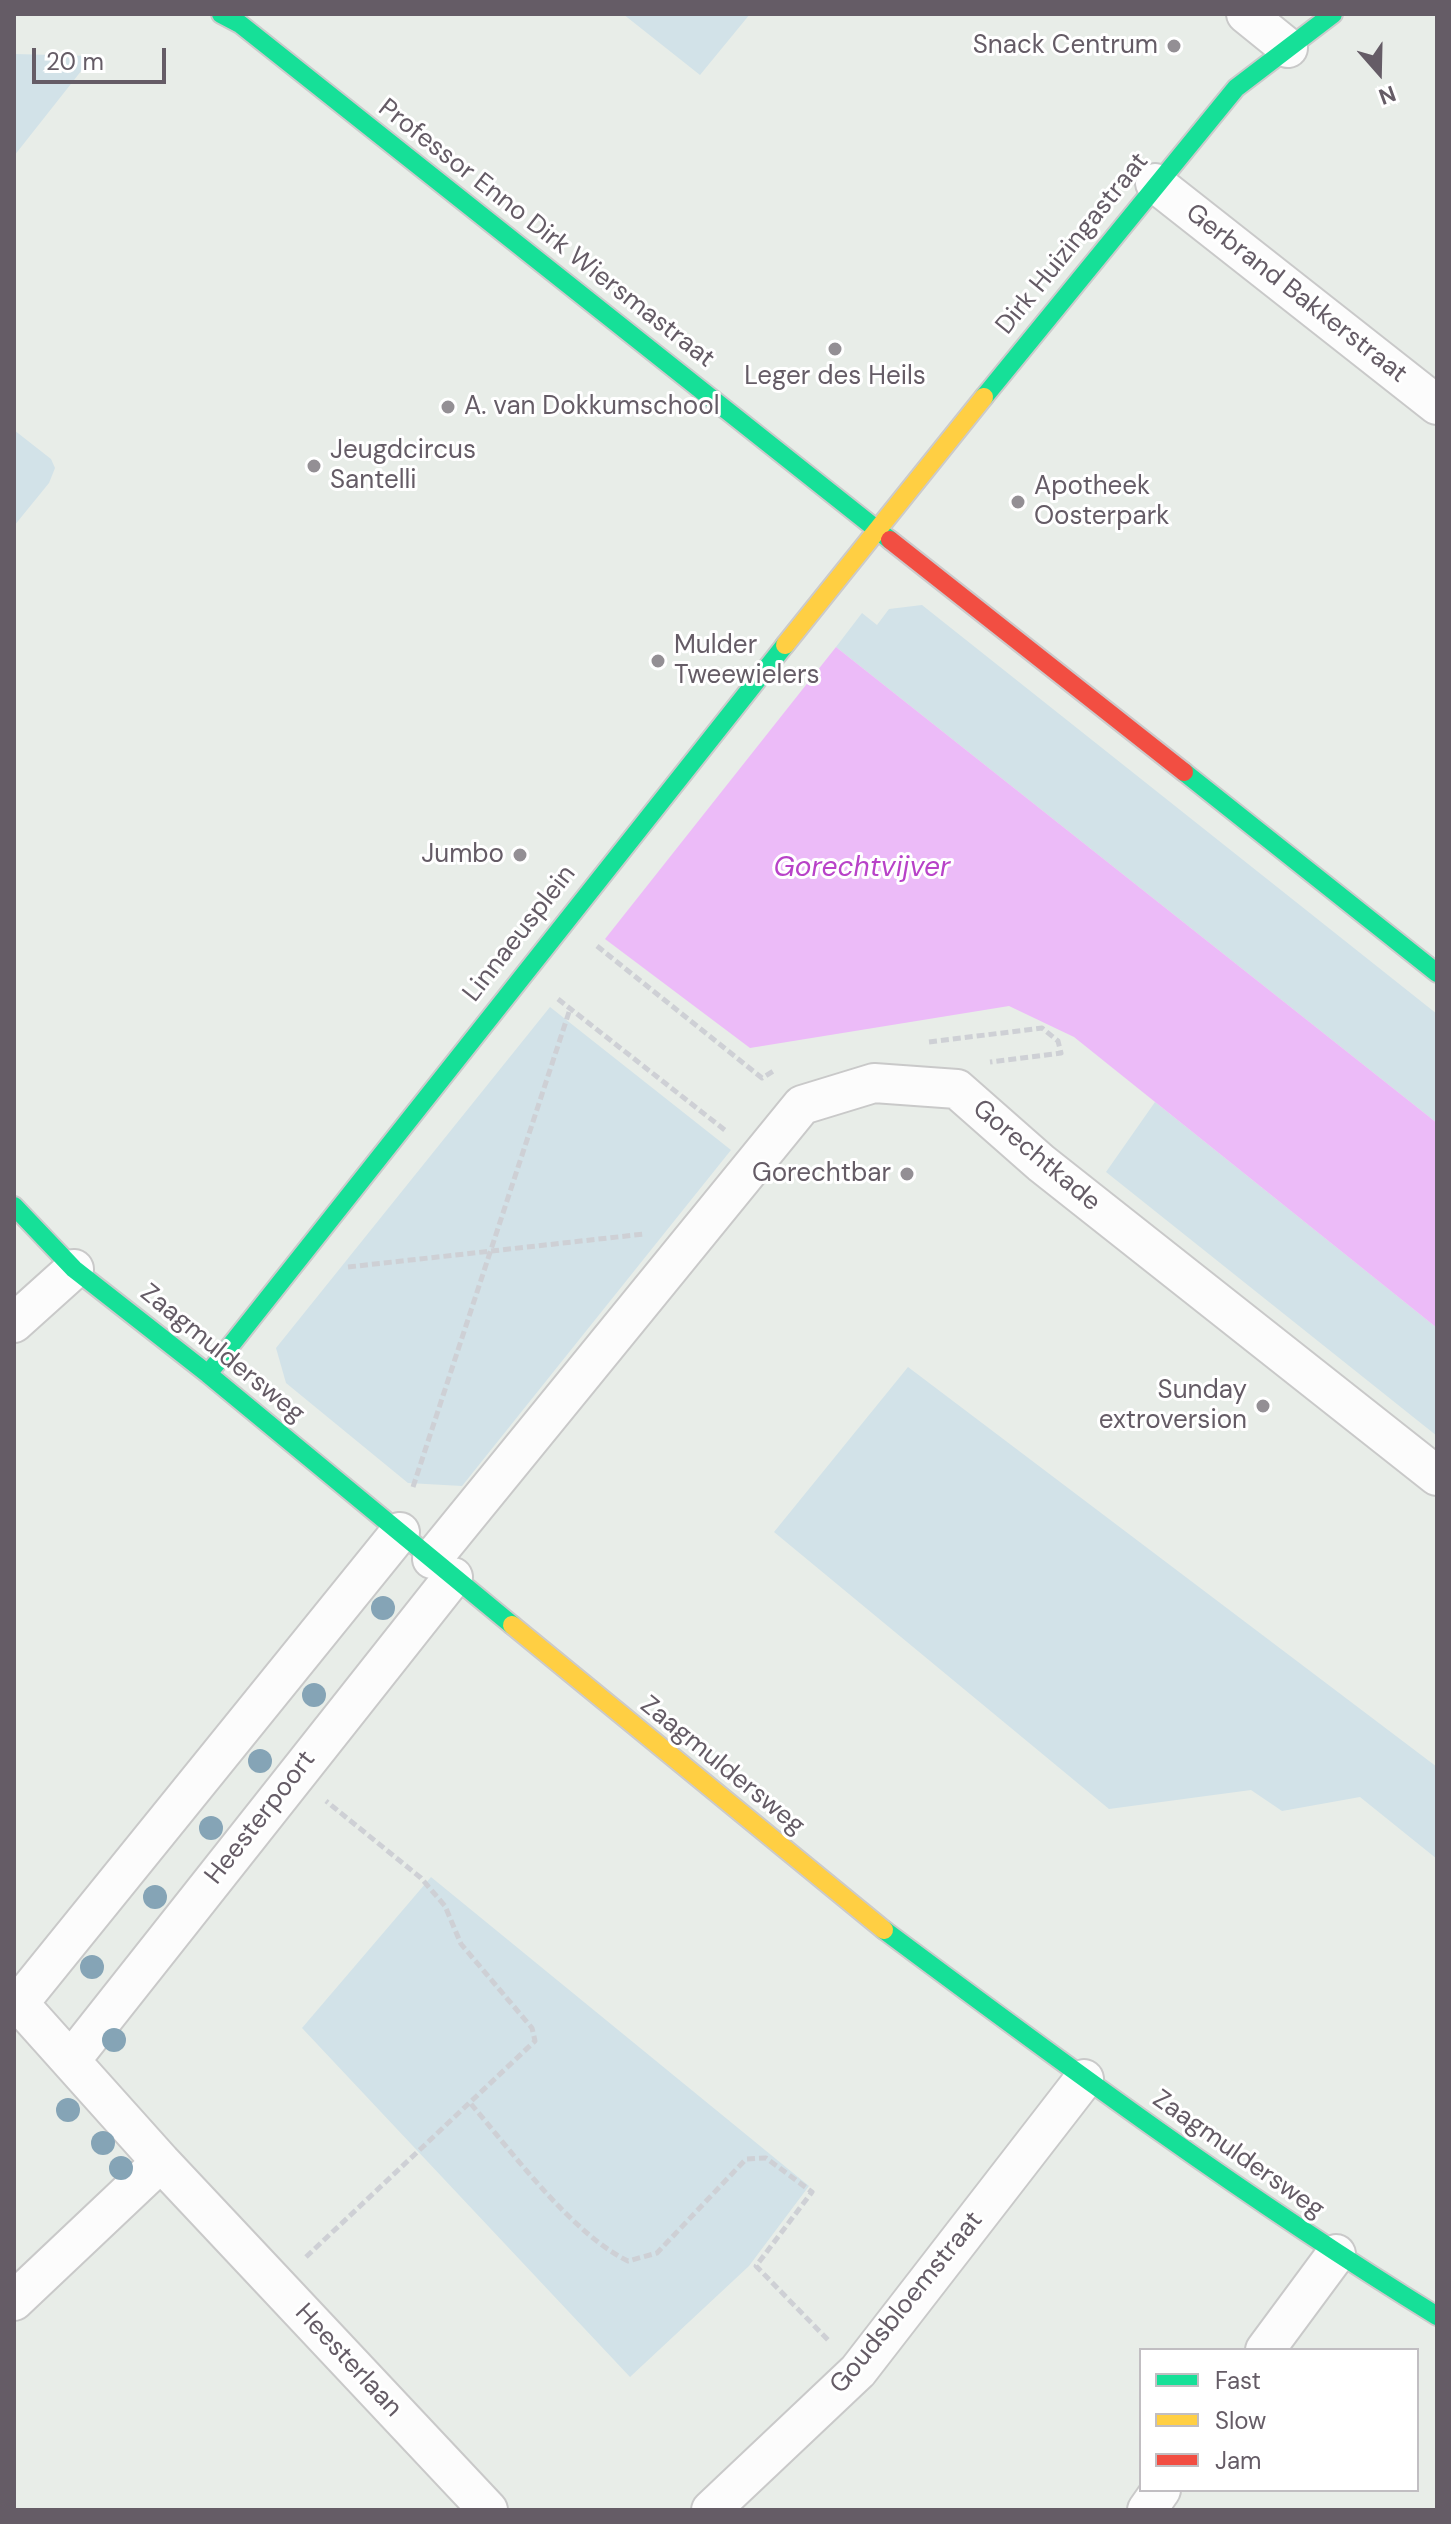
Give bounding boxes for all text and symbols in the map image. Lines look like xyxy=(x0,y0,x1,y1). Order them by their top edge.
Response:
place label: Snack Centrum xyxy=(973,30,1158,62)
scale bar xyxy=(36,32,170,82)
north arrow xyxy=(1339,32,1419,112)
marker: Snack Centrum xyxy=(1165,37,1183,55)
text: 20 m xyxy=(46,46,104,77)
text: N xyxy=(1375,79,1400,111)
street label: Professor Enno Dirk Wiersmastraat xyxy=(372,93,720,375)
street label: Dirk Huizingastraat xyxy=(990,147,1156,341)
street label: Gerbrand Bakkerstraat xyxy=(1179,198,1413,390)
marker: Leger des Heils xyxy=(826,340,844,358)
place label: Leger des Heils xyxy=(744,361,926,393)
place label: A. van Dokkumschool xyxy=(464,391,719,423)
marker: A. van Dokkumschool xyxy=(439,398,457,416)
place label: Jeugdcircus Santelli xyxy=(330,435,476,496)
marker: Jeugdcircus Santelli xyxy=(305,457,323,475)
place label: Apotheek Oosterpark xyxy=(1034,471,1169,532)
marker: Apotheek Oosterpark xyxy=(1009,493,1027,511)
place label: Mulder Tweewielers xyxy=(674,630,820,692)
marker: Mulder Tweewielers xyxy=(649,652,667,670)
place label: Jumbo xyxy=(421,839,504,871)
marker: Jumbo xyxy=(511,846,529,864)
water label: Gorechtvijver xyxy=(774,852,950,886)
street label: Linnaeusplein xyxy=(457,860,583,1008)
street label: Gorechtkade xyxy=(966,1094,1106,1218)
place label: Gorechtbar xyxy=(752,1158,891,1190)
marker: Gorechtbar xyxy=(898,1165,916,1183)
street label: Zaagmuldersweg xyxy=(133,1278,311,1430)
place label: Sunday extroversion xyxy=(1099,1375,1247,1436)
marker: Sunday extroversion xyxy=(1254,1397,1272,1415)
street label: Zaagmuldersweg xyxy=(633,1690,811,1842)
street label: Heesterpoort xyxy=(199,1745,323,1891)
street label: Zaagmuldersweg xyxy=(1146,2084,1330,2226)
street label: Goudsbloemstraat xyxy=(824,2206,990,2400)
street label: Heesterlaan xyxy=(288,2298,408,2424)
legend xyxy=(1139,2348,1419,2492)
text: Fast xyxy=(1215,2365,1261,2396)
text: Slow xyxy=(1215,2405,1266,2436)
text: Jam xyxy=(1215,2445,1261,2476)

